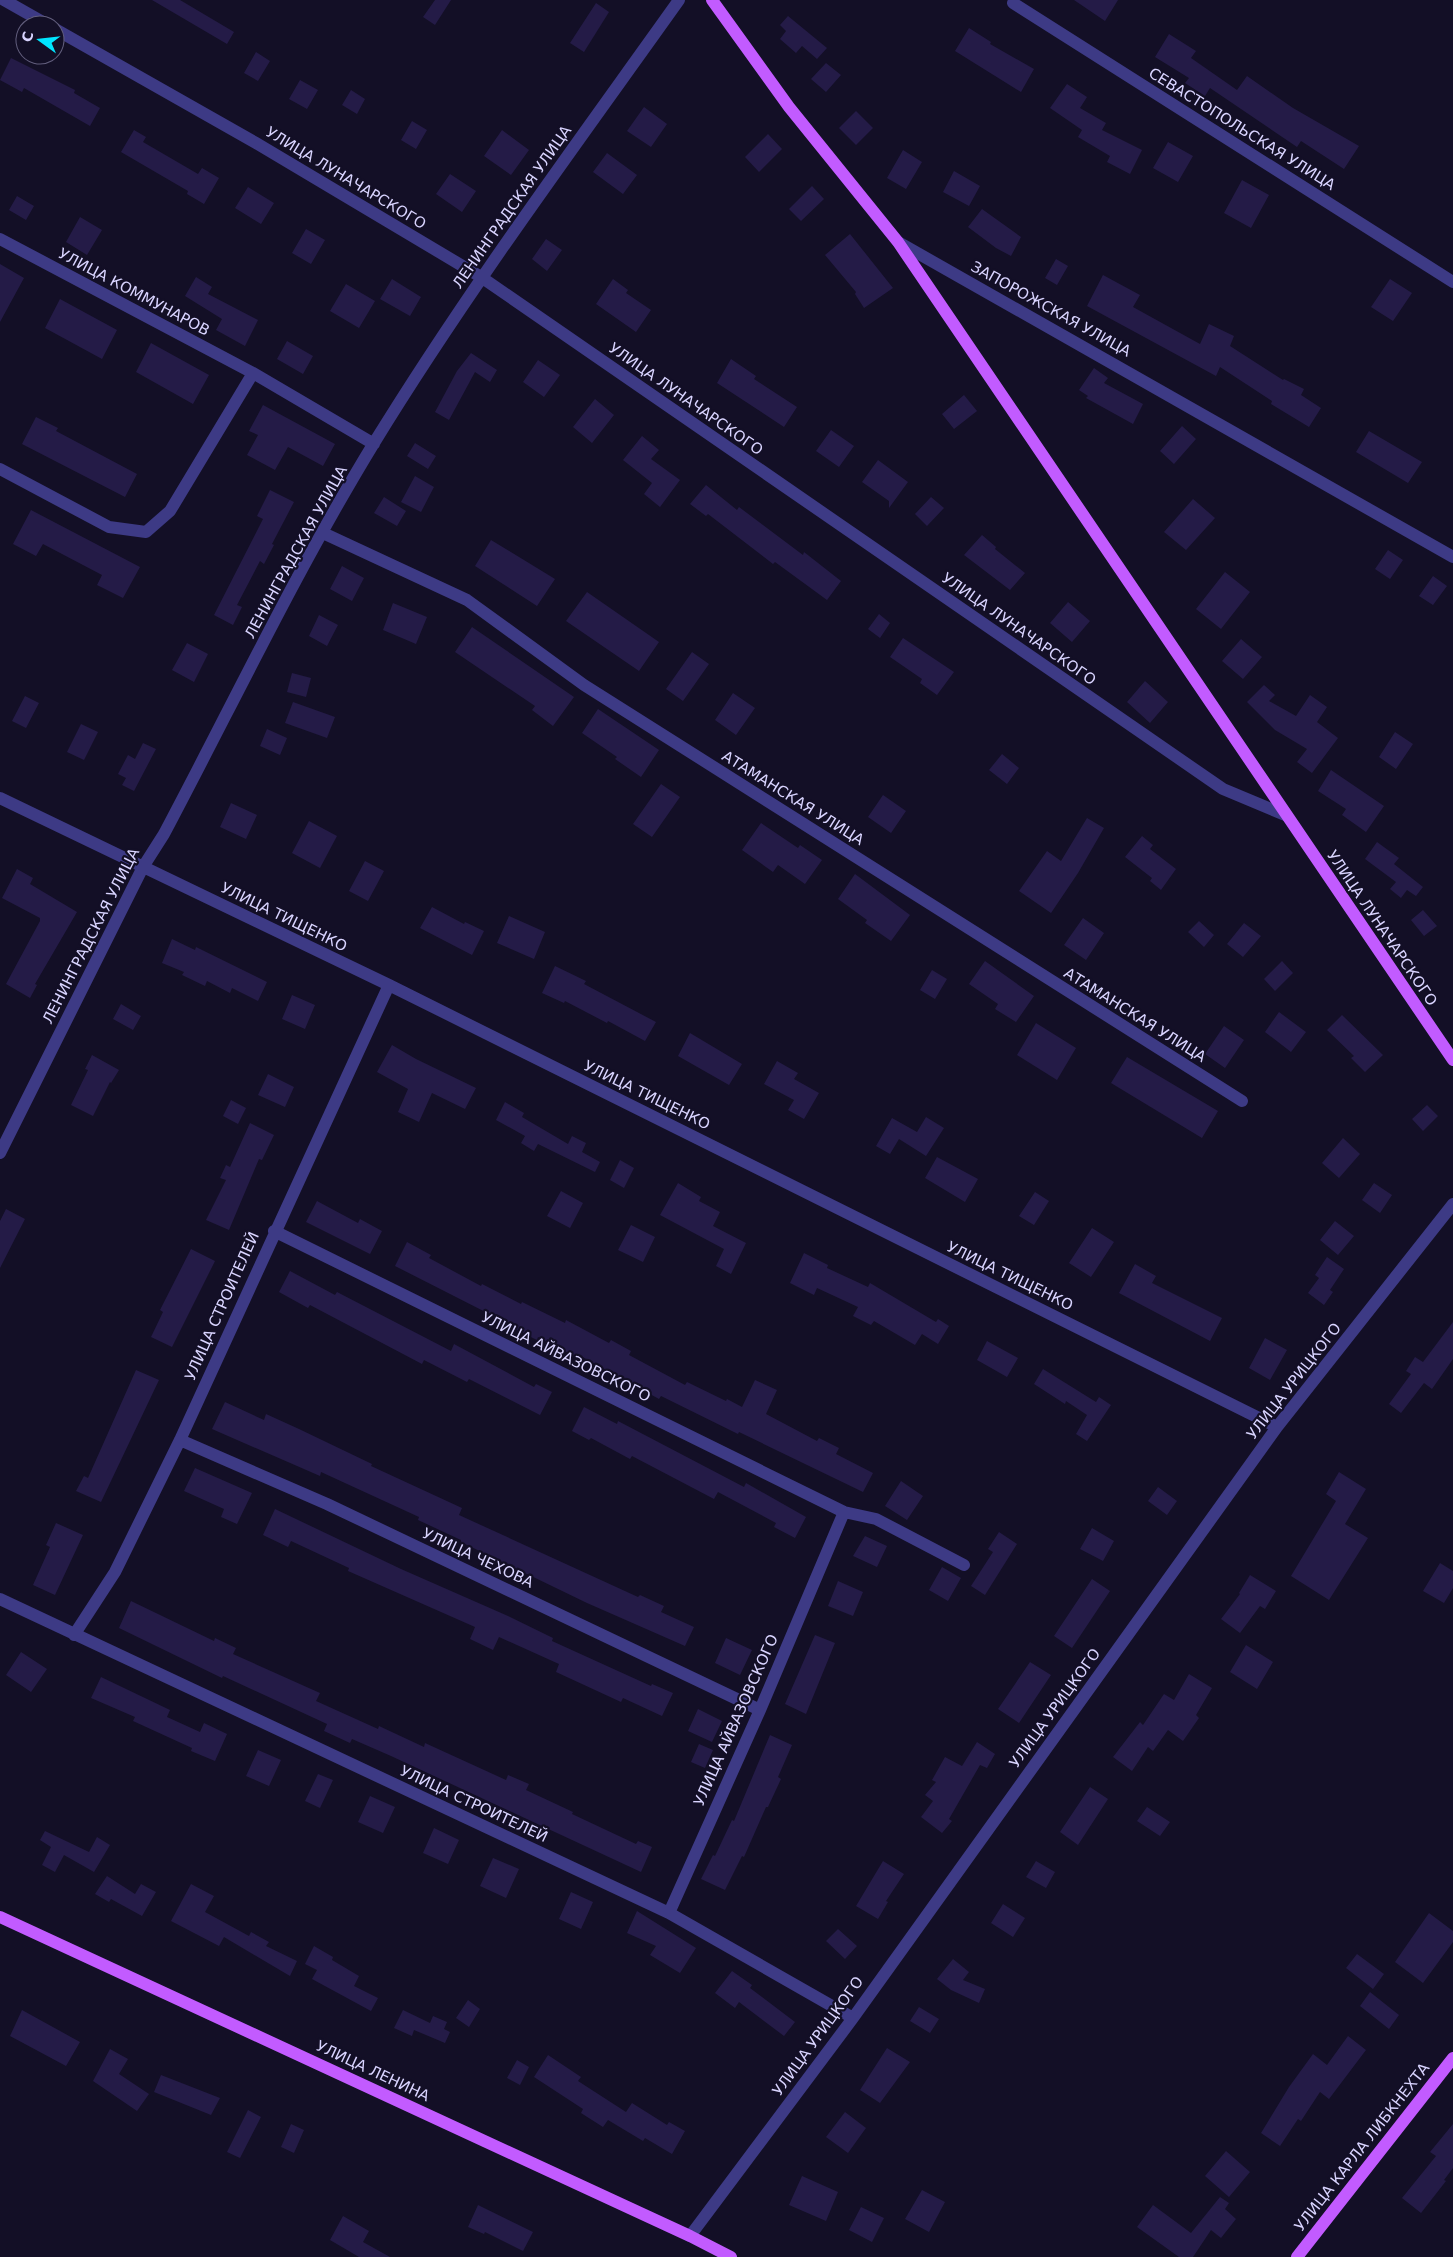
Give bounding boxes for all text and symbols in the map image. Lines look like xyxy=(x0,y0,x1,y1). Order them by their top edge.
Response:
north arrow xyxy=(15,15,65,65)
text: С xyxy=(18,30,37,44)
street label: СЕВАСТОПОЛЬСКАЯ УЛИЦА xyxy=(1145,64,1339,194)
street label: ЛЕНИНГРАДСКАЯ УЛИЦА xyxy=(449,121,576,292)
street label: УЛИЦА ЛУНАЧАРСКОГО xyxy=(263,123,429,233)
street label: УЛИЦА КОММУНАРОВ xyxy=(55,245,213,339)
street label: ЗАПОРОЖСКАЯ УЛИЦА xyxy=(968,257,1135,361)
street label: УЛИЦА ЛУНАЧАРСКОГО xyxy=(606,339,766,459)
street label: ЛЕНИНГРАДСКАЯ УЛИЦА xyxy=(241,462,351,642)
street label: УЛИЦА ЛУНАЧАРСКОГО xyxy=(939,569,1099,689)
street label: АТАМАНСКАЯ УЛИЦА xyxy=(719,747,868,850)
street label: ЛЕНИНГРАДСКАЯ УЛИЦА xyxy=(39,844,144,1027)
street label: УЛИЦА ЛУНАЧАРСКОГО xyxy=(1323,847,1441,1009)
street label: УЛИЦА ТИЩЕНКО xyxy=(218,879,350,955)
street label: АТАМАНСКАЯ УЛИЦА xyxy=(1061,964,1210,1067)
street label: УЛИЦА ТИЩЕНКО xyxy=(581,1057,713,1133)
street label: УЛИЦА СТРОИТЕЛЕЙ xyxy=(180,1229,263,1383)
street label: УЛИЦА ТИЩЕНКО xyxy=(944,1238,1076,1314)
street label: УЛИЦА АЙВАЗОВСКОГО xyxy=(478,1307,654,1406)
street label: УЛИЦА УРИЦКОГО xyxy=(1243,1319,1345,1443)
street label: УЛИЦА ЧЕХОВА xyxy=(419,1524,537,1592)
street label: УЛИЦА АЙВАЗОВСКОГО xyxy=(689,1631,782,1809)
street label: УЛИЦА УРИЦКОГО xyxy=(1006,1645,1104,1771)
street label: УЛИЦА СТРОИТЕЛЕЙ xyxy=(397,1761,551,1846)
street label: УЛИЦА УРИЦКОГО xyxy=(769,1973,867,2099)
street label: УЛИЦА ЛЕНИНА xyxy=(313,2037,433,2105)
street label: УЛИЦА КАРЛА ЛИБКНЕХТА xyxy=(1291,2059,1434,2235)

